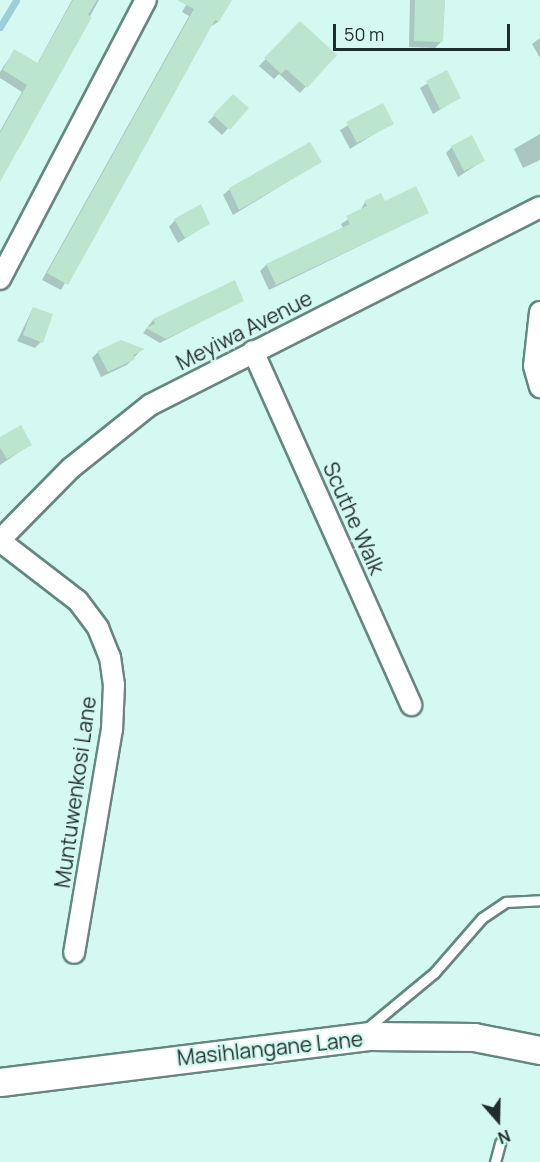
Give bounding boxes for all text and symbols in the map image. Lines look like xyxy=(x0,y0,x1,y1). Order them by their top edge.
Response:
scale bar xyxy=(336,12,513,50)
text: 50 m xyxy=(344,22,384,46)
street label: Meyiwa Avenue xyxy=(172,285,316,375)
street label: Scuthe Walk xyxy=(318,458,390,578)
street label: Muntuwenkosi Lane xyxy=(49,695,101,889)
street label: Masihlangane Lane xyxy=(176,1026,364,1070)
north arrow xyxy=(468,1090,528,1150)
text: N xyxy=(495,1125,513,1149)

